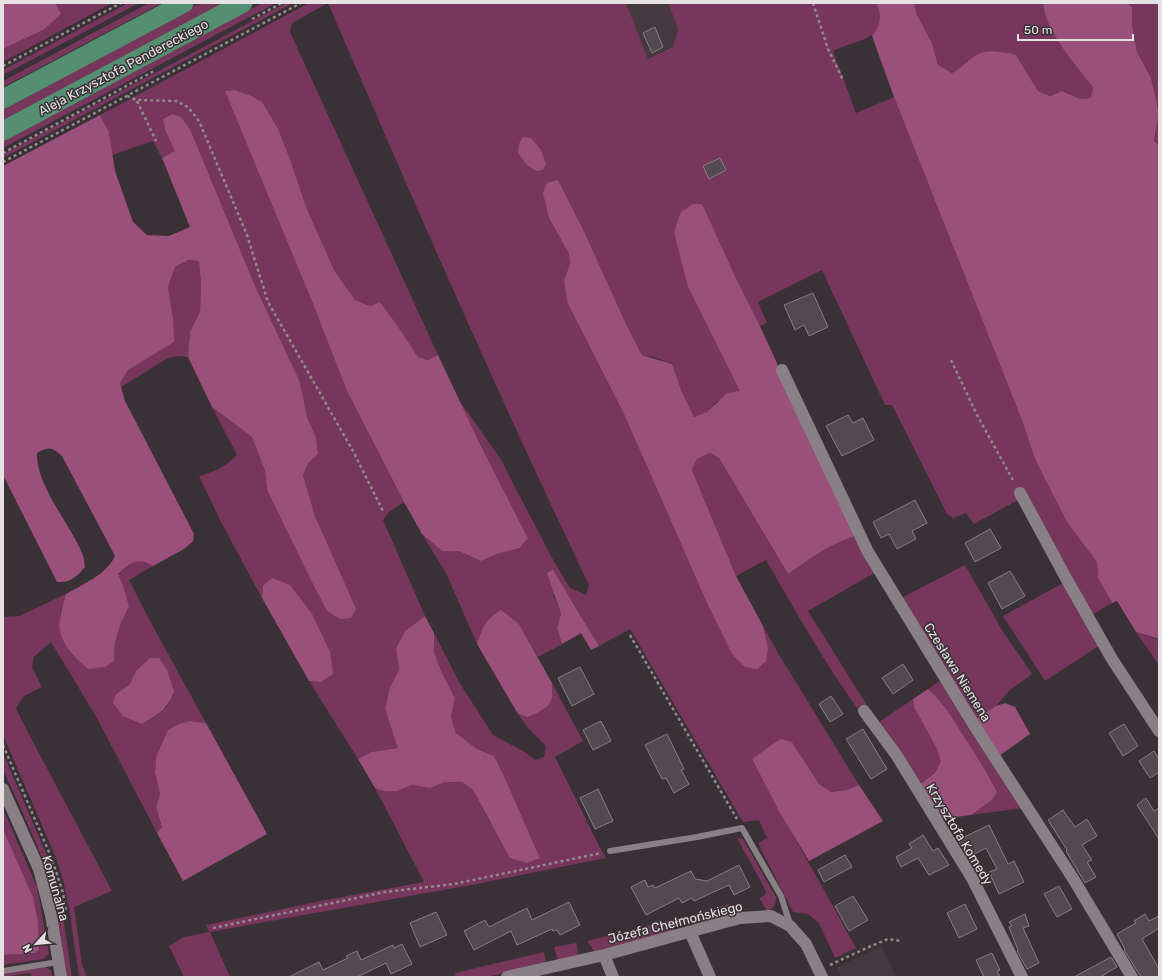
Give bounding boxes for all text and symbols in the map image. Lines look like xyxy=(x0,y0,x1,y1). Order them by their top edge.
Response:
street label: Aleja Krzysztofa Pendereckiego xyxy=(36,16,211,120)
scale bar xyxy=(1018,16,1133,42)
text: 50 m xyxy=(1024,23,1052,37)
street label: Czesława Niemena xyxy=(921,620,994,724)
street label: Krzysztofa Komedy xyxy=(923,781,996,888)
street label: Komunalna xyxy=(39,854,72,923)
street label: Józefa Chełmońskiego xyxy=(606,899,744,947)
north arrow xyxy=(16,924,56,964)
text: N xyxy=(20,942,35,955)

